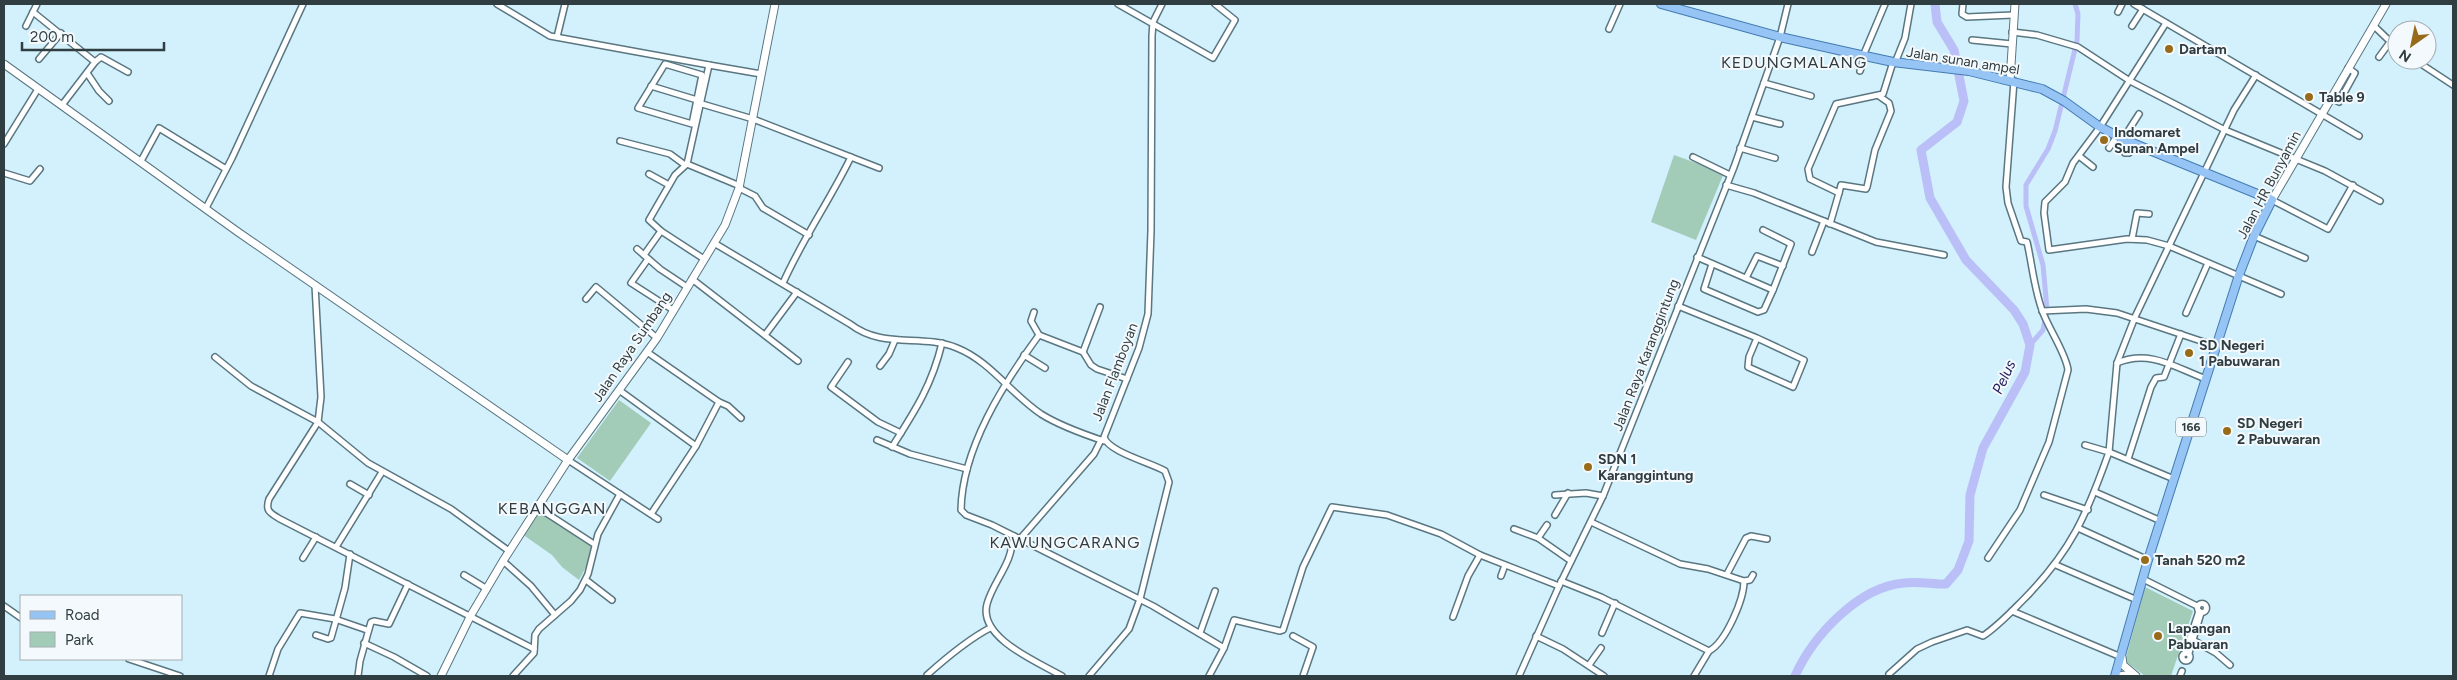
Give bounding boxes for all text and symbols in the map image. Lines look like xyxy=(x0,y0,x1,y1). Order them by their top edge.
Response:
scale bar xyxy=(22,20,165,52)
north arrow xyxy=(2387,20,2437,70)
text: 200 m xyxy=(30,28,74,46)
place label: Dartam xyxy=(2179,41,2227,58)
marker: Dartam xyxy=(2163,43,2175,55)
street label: Jalan sunan ampel xyxy=(1905,44,2021,78)
text: N xyxy=(2396,45,2414,66)
district label: KEDUNGMALANG xyxy=(1721,53,1867,72)
place label: Table 9 xyxy=(2319,89,2365,106)
marker: Table 9 xyxy=(2303,91,2315,103)
place label: Indomaret Sunan Ampel xyxy=(2114,124,2199,157)
street label: Jalan HR Bunyamin xyxy=(2233,128,2305,242)
marker: Indomaret Sunan Ampel xyxy=(2098,134,2110,146)
street label: Jalan Raya Karanggintung xyxy=(1609,277,1683,433)
street label: Jalan Raya Sumbang xyxy=(589,289,675,405)
street label: Jalan Flamboyan xyxy=(1088,320,1142,424)
place label: SD Negeri 1 Pabuwaran xyxy=(2199,337,2280,370)
marker: SD Negeri 1 Pabuwaran xyxy=(2183,347,2195,359)
water label: Pelus xyxy=(1988,357,2020,397)
place label: SD Negeri 2 Pabuwaran xyxy=(2237,415,2320,448)
road number: 166 xyxy=(2176,418,2206,437)
marker: SD Negeri 2 Pabuwaran xyxy=(2221,425,2233,437)
place label: SDN 1 Karanggintung xyxy=(1598,451,1693,484)
marker: SDN 1 Karanggintung xyxy=(1582,461,1594,473)
district label: KEBANGGAN xyxy=(498,499,606,518)
district label: KAWUNGCARANG xyxy=(989,533,1141,552)
place label: Tanah 520 m2 xyxy=(2155,552,2245,569)
marker: Tanah 520 m2 xyxy=(2139,554,2151,566)
legend xyxy=(20,595,182,660)
text: Road xyxy=(65,606,100,624)
place label: Lapangan Pabuaran xyxy=(2168,620,2231,653)
marker: Lapangan Pabuaran xyxy=(2152,630,2164,642)
text: Park xyxy=(65,631,94,649)

